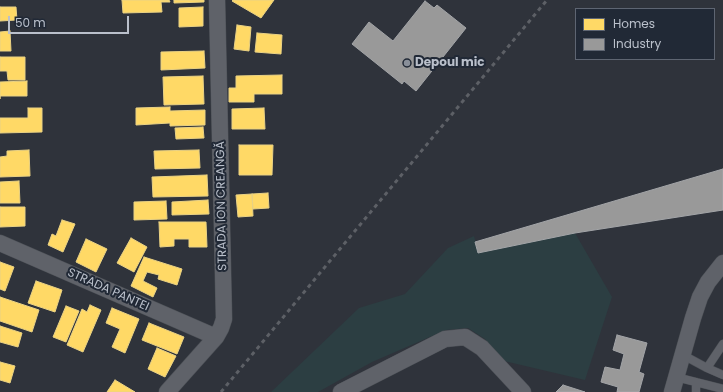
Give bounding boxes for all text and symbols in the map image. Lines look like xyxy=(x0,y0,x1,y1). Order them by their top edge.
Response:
scale bar xyxy=(10,8,131,34)
legend xyxy=(575,8,715,60)
text: 50 m xyxy=(15,14,46,31)
text: Homes xyxy=(613,15,655,32)
text: Industry xyxy=(613,35,661,52)
place label: Depoul mic xyxy=(415,56,485,70)
marker: Depoul mic xyxy=(402,58,412,68)
street label: STRADA ION CREANGĂ xyxy=(214,141,230,271)
street label: STRADA PANTEI xyxy=(65,266,151,314)

